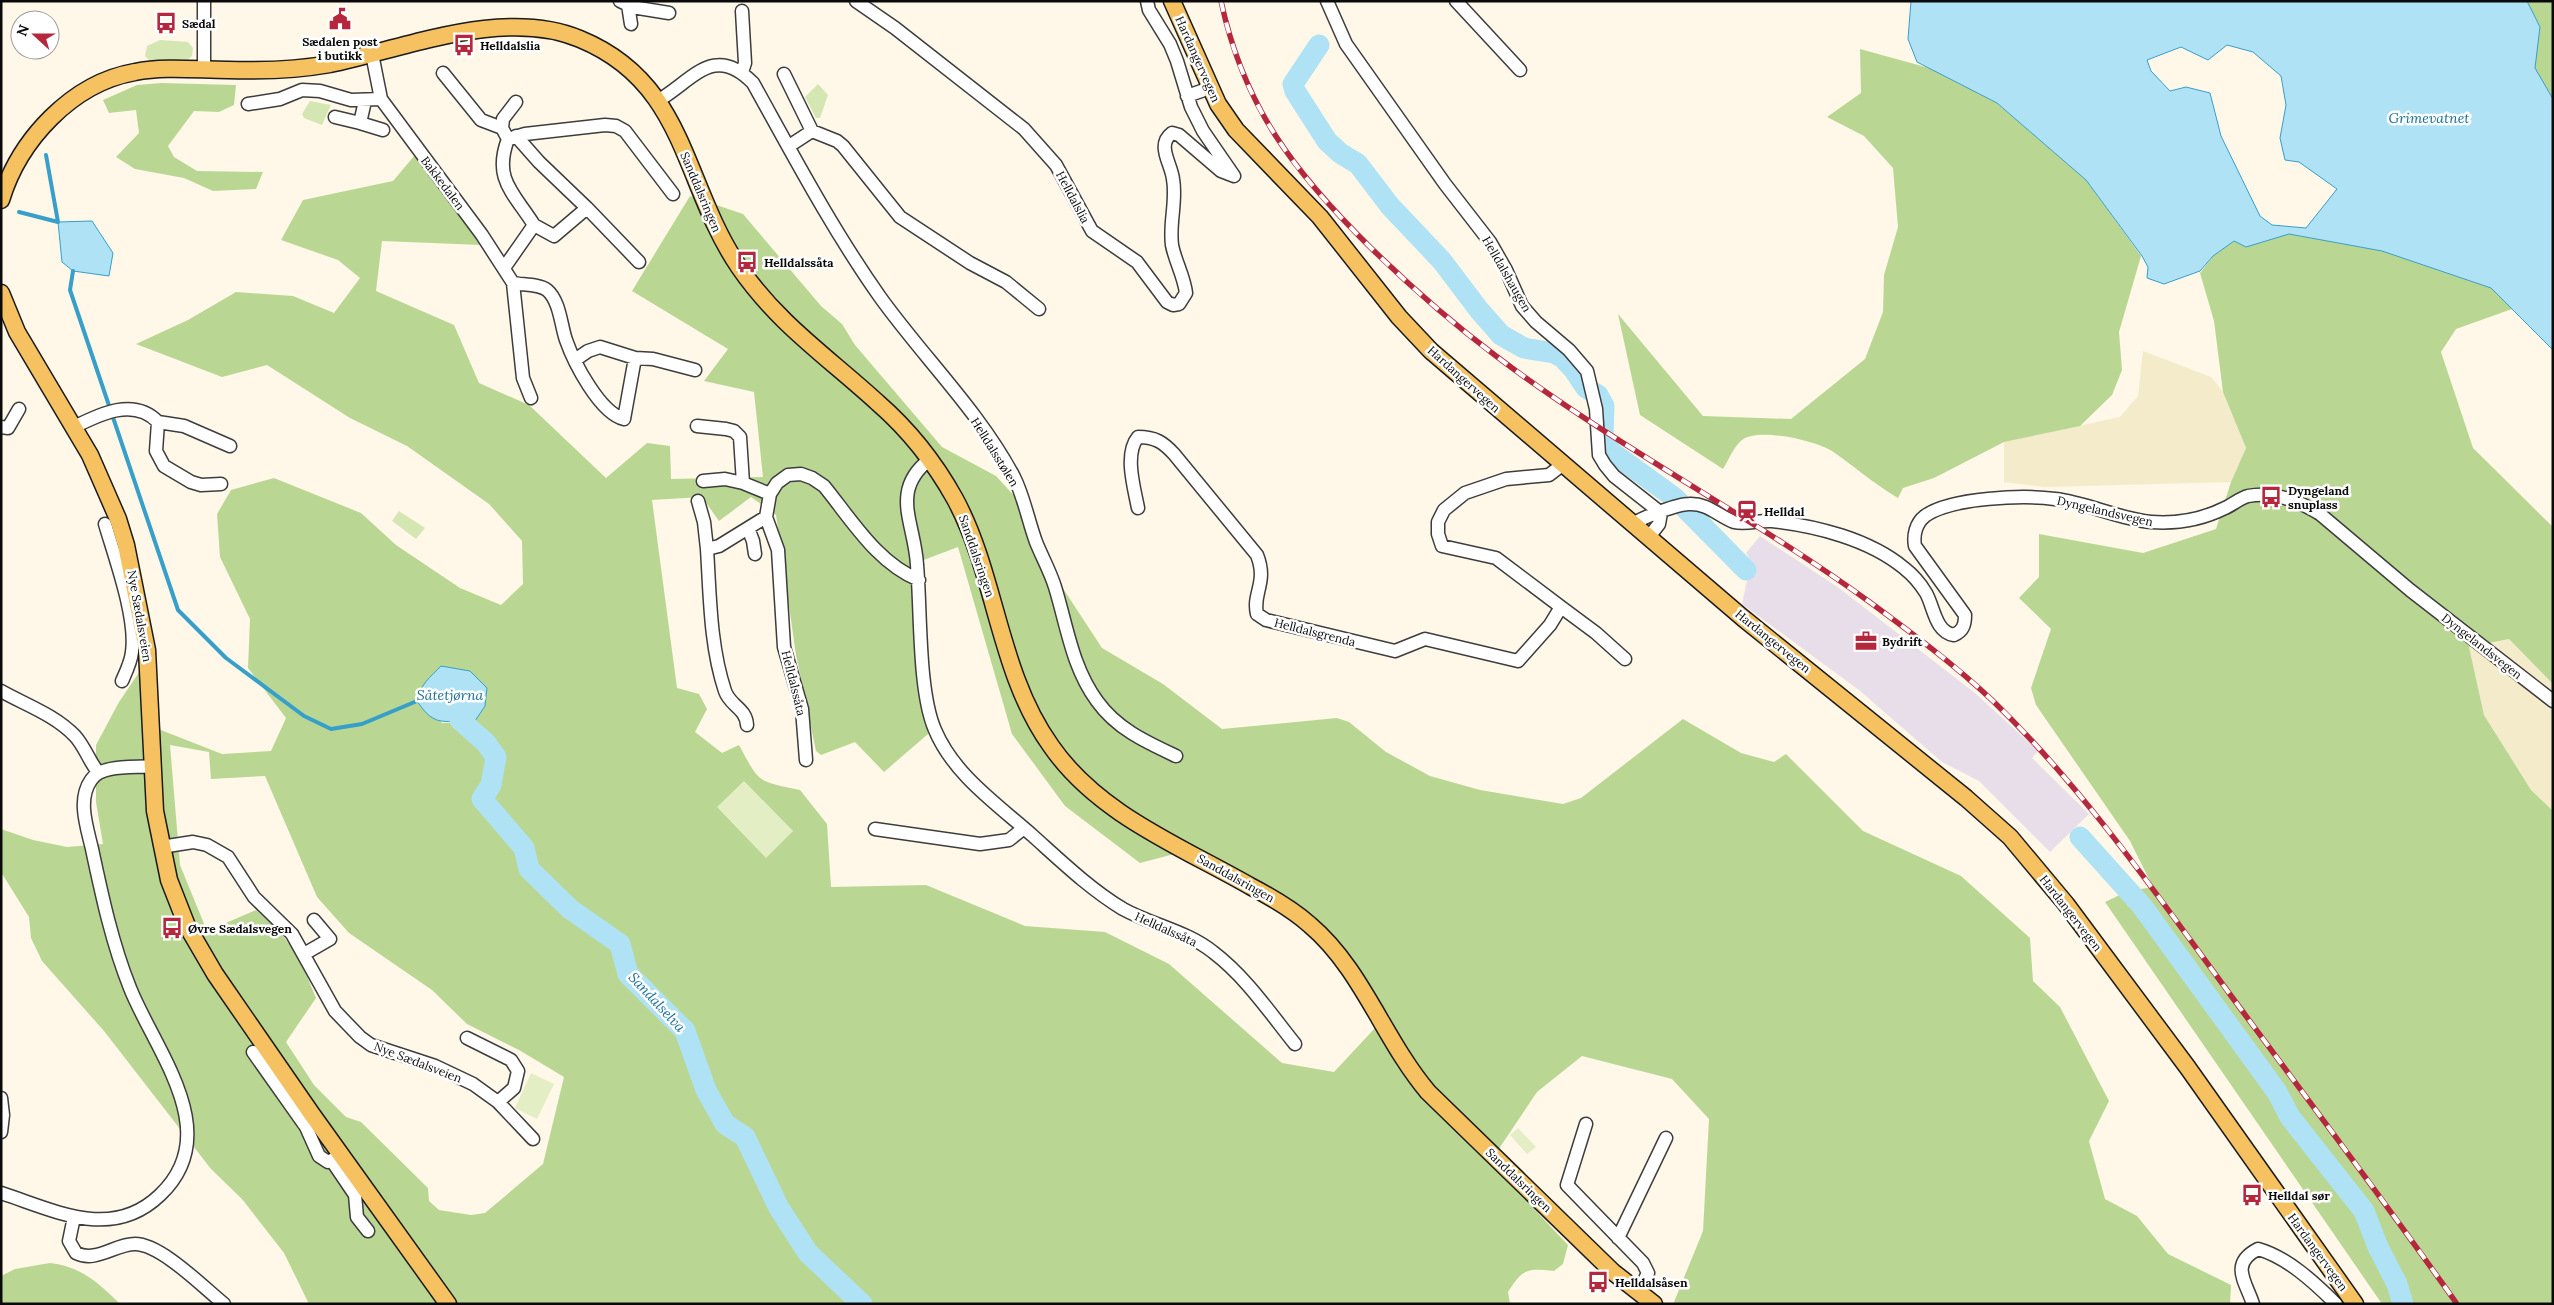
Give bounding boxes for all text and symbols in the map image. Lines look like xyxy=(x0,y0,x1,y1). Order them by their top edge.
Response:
public building icon: Sædalen post i butikk xyxy=(327,6,353,32)
north arrow xyxy=(10,10,60,60)
bus stop icon: Sædal xyxy=(153,10,179,36)
street label: Hardangervegen xyxy=(1172,14,1224,104)
place label: Sædal xyxy=(182,16,216,31)
text: N xyxy=(13,22,33,39)
bus stop icon: Helldalslia xyxy=(451,32,477,58)
place label: Sædalen post i butikk xyxy=(302,34,379,63)
place label: Helldalslia xyxy=(480,38,541,53)
water label: Grimevatnet xyxy=(2389,109,2470,127)
street label: Sanddalsringen xyxy=(677,150,725,234)
street label: Bakkedalen xyxy=(418,153,468,213)
street label: Helldalslia xyxy=(1053,168,1093,226)
street label: Helldalshaugen xyxy=(1479,233,1535,315)
bus stop icon: Helldalssåta xyxy=(734,249,760,275)
place label: Helldalssåta xyxy=(764,255,834,270)
street label: Hardangervegen xyxy=(1425,342,1503,416)
street label: Helldalsstølen xyxy=(968,415,1022,489)
place label: Dyngeland snuplass xyxy=(2288,483,2349,512)
bus stop icon: Dyngeland snuplass xyxy=(2258,484,2284,510)
street label: Dyngelandsvegen xyxy=(2056,493,2154,529)
station icon: Helldal xyxy=(1734,498,1760,524)
place label: Helldal xyxy=(1764,504,1805,519)
street label: Sanddalsringen xyxy=(956,513,998,599)
street label: Nye Sædalsveien xyxy=(125,569,155,663)
street label: Hardangervegen xyxy=(1732,606,1814,676)
street label: Dyngelandsvegen xyxy=(2439,610,2525,682)
street label: Helldalsgrenda xyxy=(1273,615,1357,649)
office icon: Bydrift xyxy=(1853,628,1879,654)
place label: Bydrift xyxy=(1882,634,1924,649)
street label: Helldalssåta xyxy=(779,649,809,717)
water label: Såtetjørna xyxy=(417,686,484,704)
street label: Sanddalsringen xyxy=(1195,851,1277,905)
street label: Hardangervegen xyxy=(2037,872,2105,954)
street label: Helldalssåta xyxy=(1132,909,1200,949)
bus stop icon: Øvre Sædalsvegen xyxy=(159,915,185,941)
place label: Øvre Sædalsvegen xyxy=(188,921,292,936)
water label: Sandalselva xyxy=(625,968,689,1036)
street label: Nye Sædalsveien xyxy=(372,1038,464,1086)
street label: Sanddalsringen xyxy=(1483,1145,1555,1215)
bus stop icon: Helldal sør xyxy=(2239,1182,2265,1208)
place label: Helldal sør xyxy=(2268,1188,2330,1203)
street label: Hardangervegen xyxy=(2285,1210,2351,1294)
bus stop icon: Helldalsåsen xyxy=(1585,1269,1611,1295)
place label: Helldalsåsen xyxy=(1615,1275,1688,1290)

